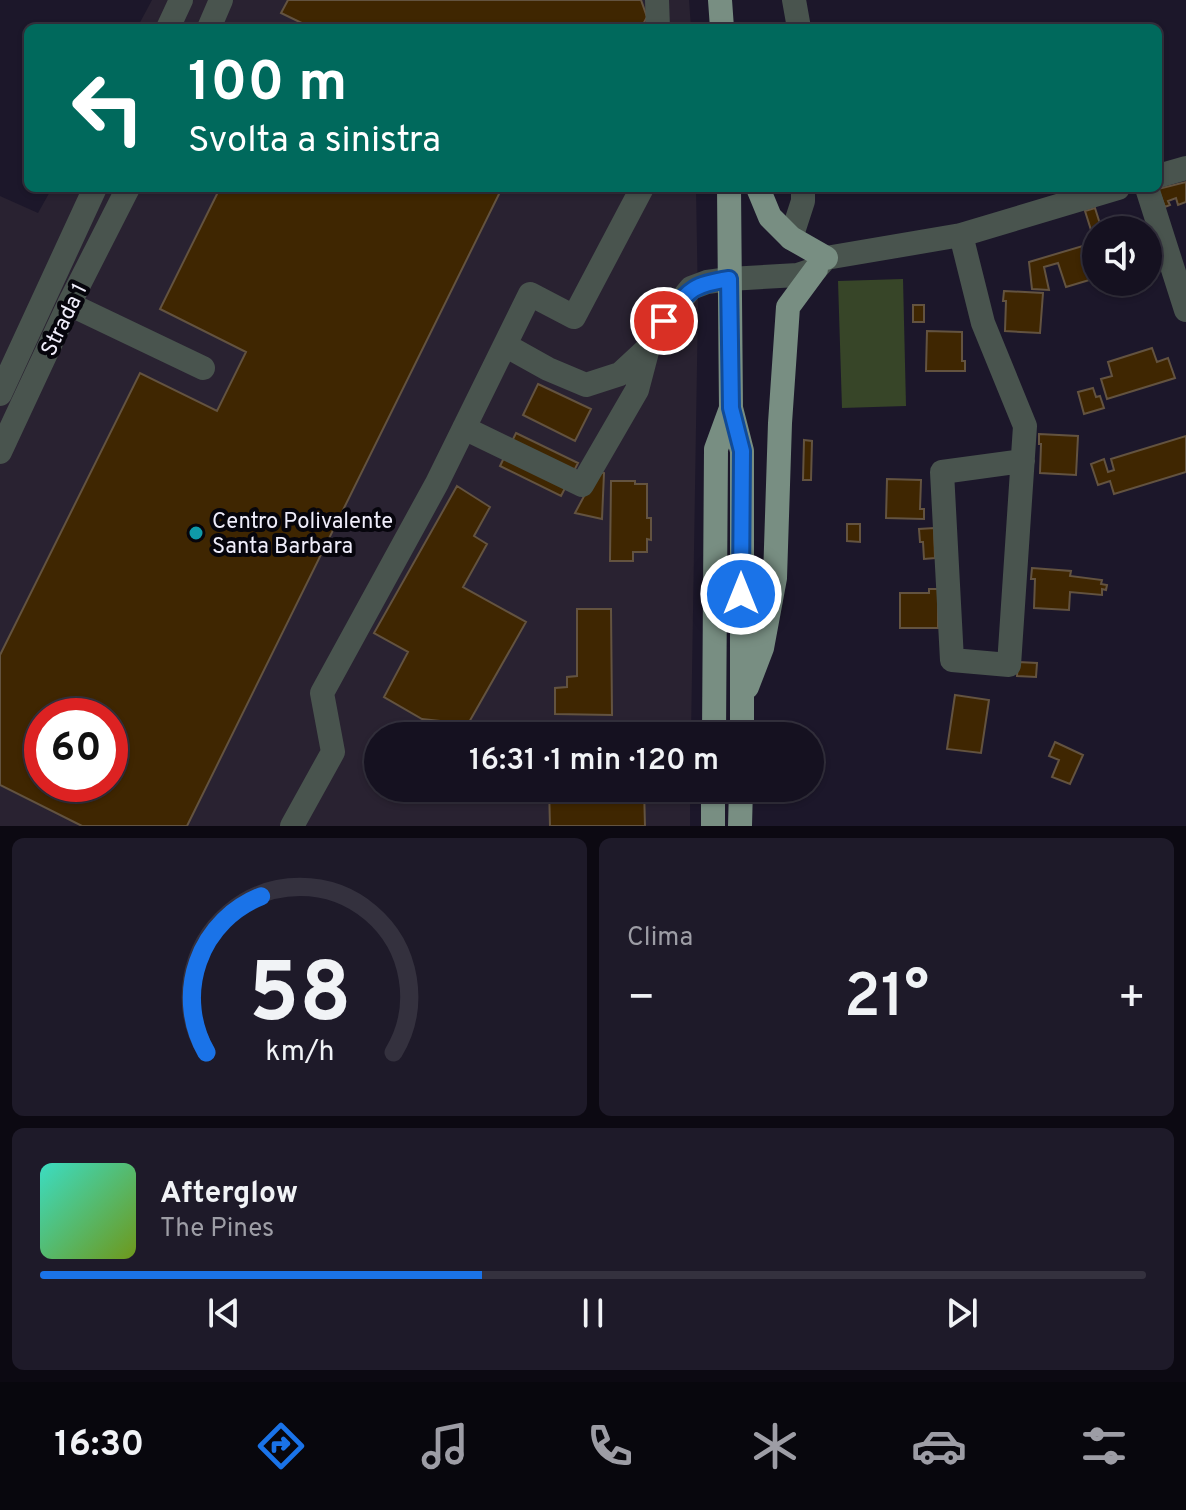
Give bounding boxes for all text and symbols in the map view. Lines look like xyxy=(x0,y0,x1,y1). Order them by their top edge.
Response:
text: 100 m xyxy=(188,50,347,120)
icon: left xyxy=(56,56,160,160)
text: Svolta a sinistra xyxy=(188,119,441,165)
map controls xyxy=(1082,216,1162,296)
button: sound xyxy=(1082,216,1162,296)
street label: Strada 1 xyxy=(36,279,94,361)
pin xyxy=(630,287,698,355)
icon: arrive xyxy=(642,299,686,343)
place label: Centro Polivalente Santa Barbara xyxy=(212,509,393,561)
marker: Centro Polivalente Santa Barbara xyxy=(187,524,205,542)
position arrow xyxy=(699,552,783,636)
speed limit sign: 60 xyxy=(24,698,128,802)
text: 16:31 · 1 min · 120 m xyxy=(469,743,719,780)
text: Clima xyxy=(627,922,693,955)
text: 58 xyxy=(248,946,351,1051)
text: 21° xyxy=(844,962,929,1038)
text: − xyxy=(627,972,655,1028)
text: + xyxy=(1118,972,1146,1028)
text: km/h xyxy=(265,1035,334,1071)
text: Afterglow xyxy=(160,1176,298,1213)
text: The Pines xyxy=(160,1213,274,1246)
icon: previous xyxy=(202,1291,246,1335)
icon: pause xyxy=(571,1291,615,1335)
icon: next xyxy=(940,1291,984,1335)
icon: directions xyxy=(253,1418,309,1474)
icon: music xyxy=(417,1418,473,1474)
icon: phone xyxy=(582,1418,638,1474)
icon: climate xyxy=(747,1418,803,1474)
icon: car xyxy=(911,1418,967,1474)
icon: filters xyxy=(1076,1418,1132,1474)
text: 16:30 xyxy=(54,1423,144,1469)

